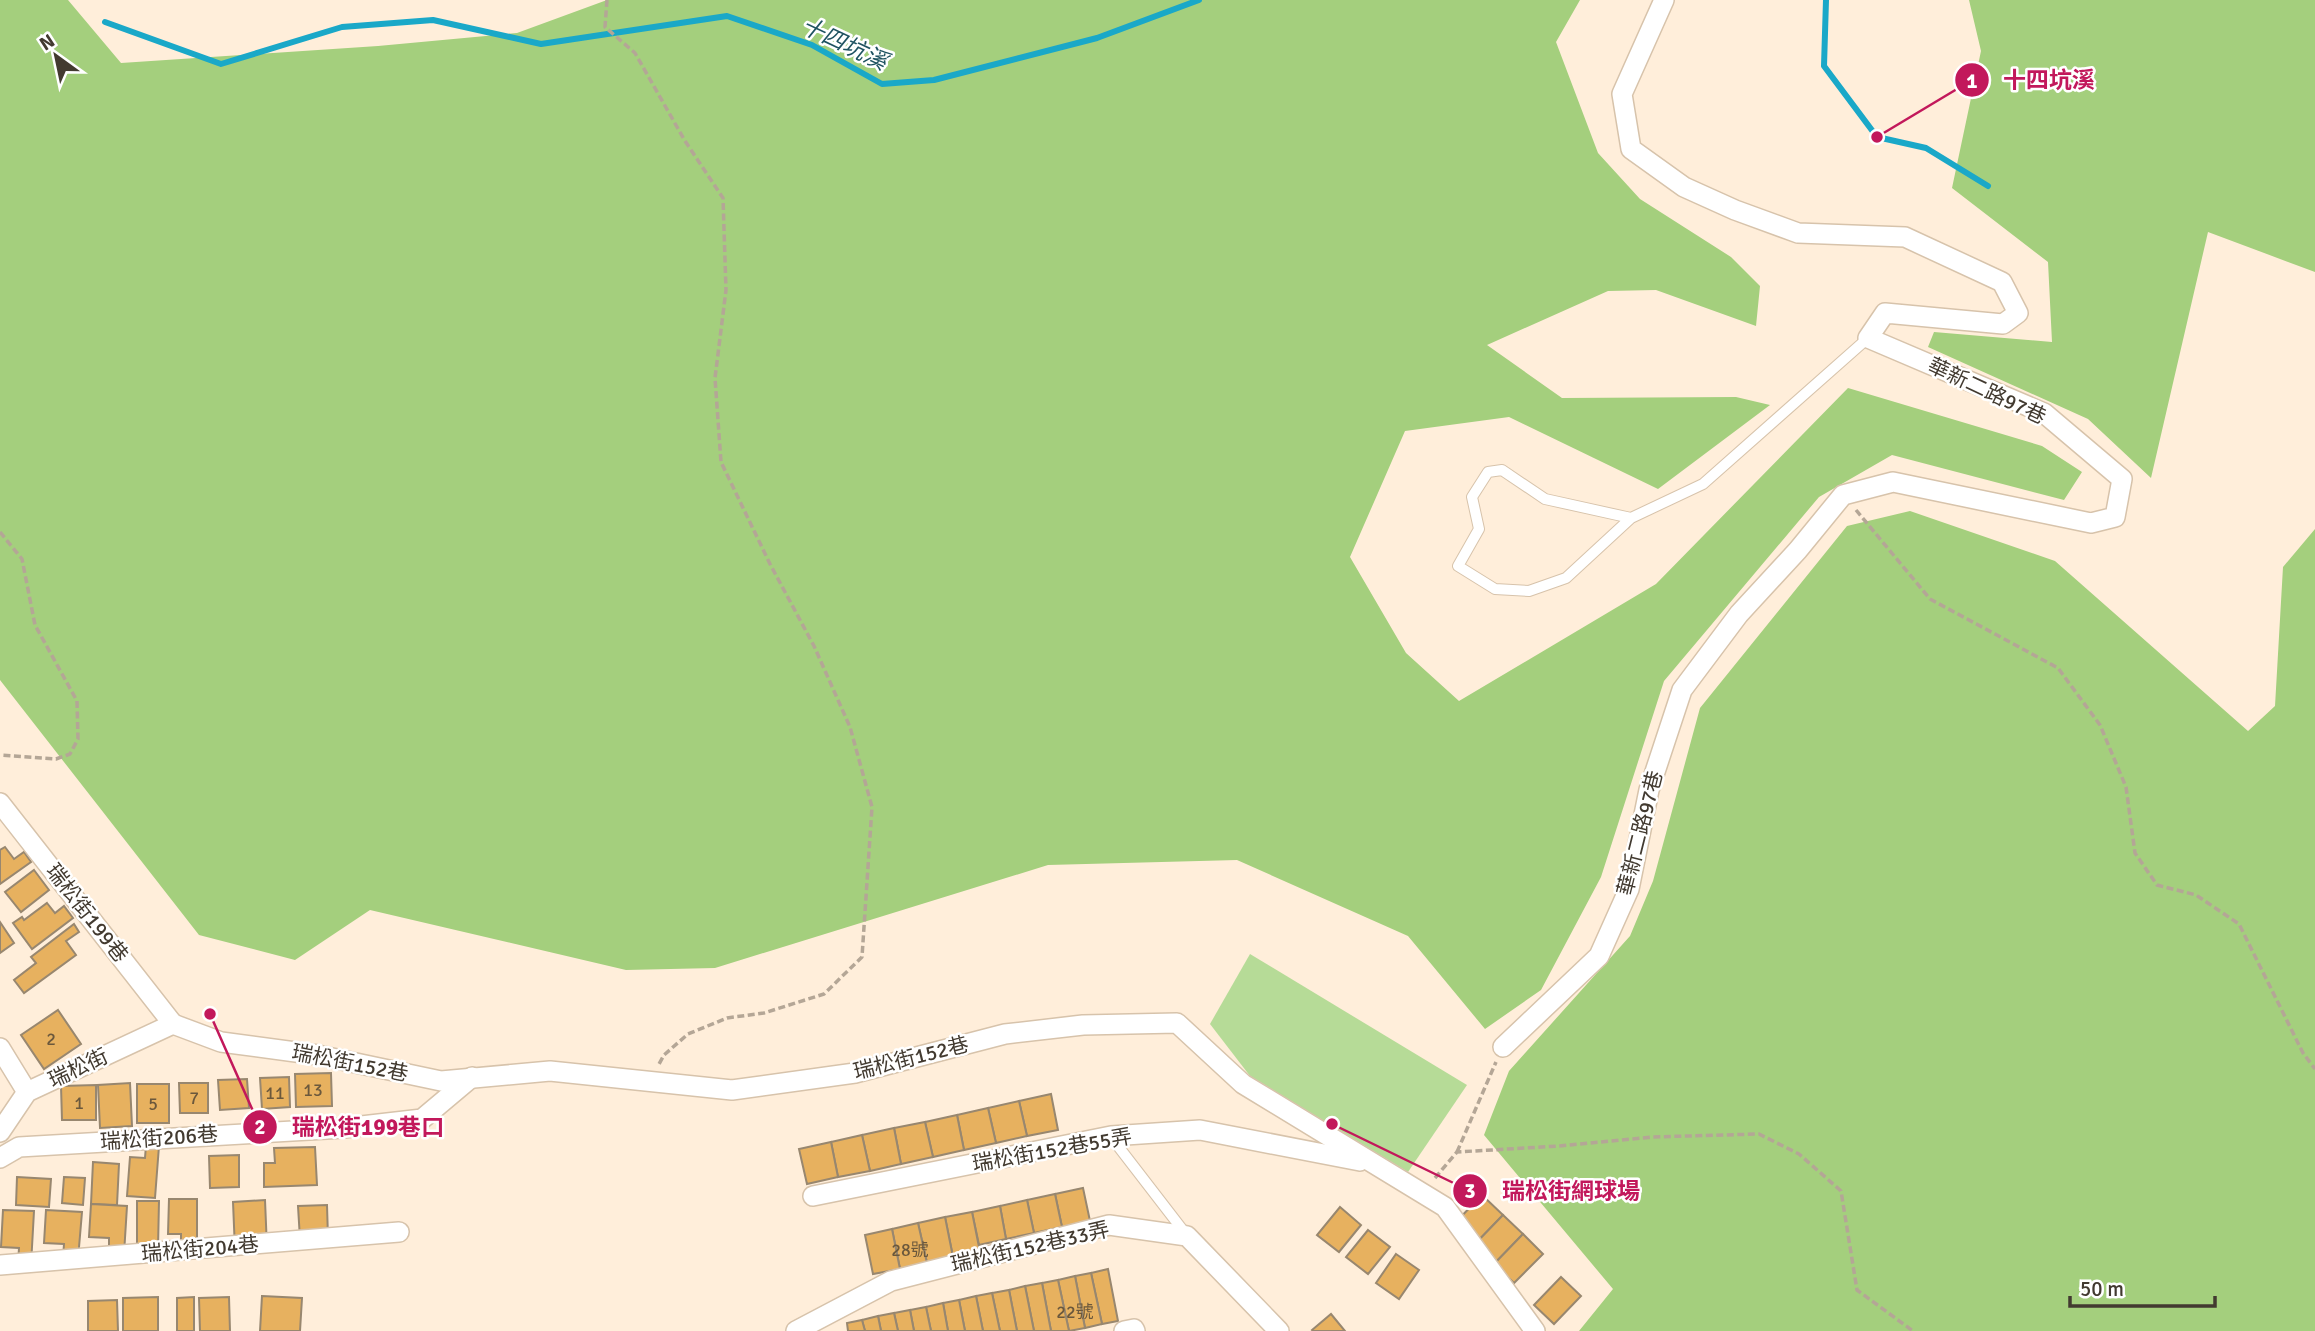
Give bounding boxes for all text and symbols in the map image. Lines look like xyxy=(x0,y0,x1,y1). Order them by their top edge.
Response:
water label: 十四坑溪 xyxy=(796,11,895,78)
north arrow xyxy=(21,21,91,91)
text: N xyxy=(35,29,59,56)
callout: 十四坑溪 xyxy=(1954,58,2109,102)
text: 十四坑溪 xyxy=(2003,66,2095,95)
text: 1 xyxy=(1966,68,1978,94)
street label: 華新二路97巷 xyxy=(1924,352,2050,430)
street label: 華新二路97巷 xyxy=(1612,768,1668,898)
street label: 瑞松街199巷 xyxy=(40,858,134,968)
house number: 2 xyxy=(46,1028,56,1050)
street label: 瑞松街152巷 xyxy=(851,1031,971,1085)
street label: 瑞松街152巷 xyxy=(290,1039,410,1087)
street label: 瑞松街 xyxy=(44,1043,112,1093)
house number: 13 xyxy=(303,1079,323,1101)
house number: 11 xyxy=(265,1082,285,1104)
house number: 7 xyxy=(189,1087,199,1109)
house number: 1 xyxy=(74,1092,84,1114)
house number: 5 xyxy=(148,1093,158,1115)
callout: 瑞松街199巷口 xyxy=(243,1105,458,1149)
text: 瑞松街199巷口 xyxy=(292,1113,444,1142)
text: 2 xyxy=(254,1114,266,1140)
street label: 瑞松街206巷 xyxy=(99,1121,219,1155)
street label: 瑞松街152巷55弄 xyxy=(970,1123,1134,1177)
callout: 瑞松街網球場 xyxy=(1453,1169,1654,1213)
text: 瑞松街網球場 xyxy=(1502,1177,1640,1206)
text: 3 xyxy=(1464,1178,1476,1204)
street label: 瑞松街152巷33弄 xyxy=(948,1216,1112,1278)
street label: 瑞松街204巷 xyxy=(140,1231,260,1267)
house number: 28號 xyxy=(891,1239,929,1261)
scale bar xyxy=(2070,1264,2215,1308)
text: 50 m xyxy=(2080,1276,2124,1302)
house number: 22號 xyxy=(1056,1301,1094,1323)

